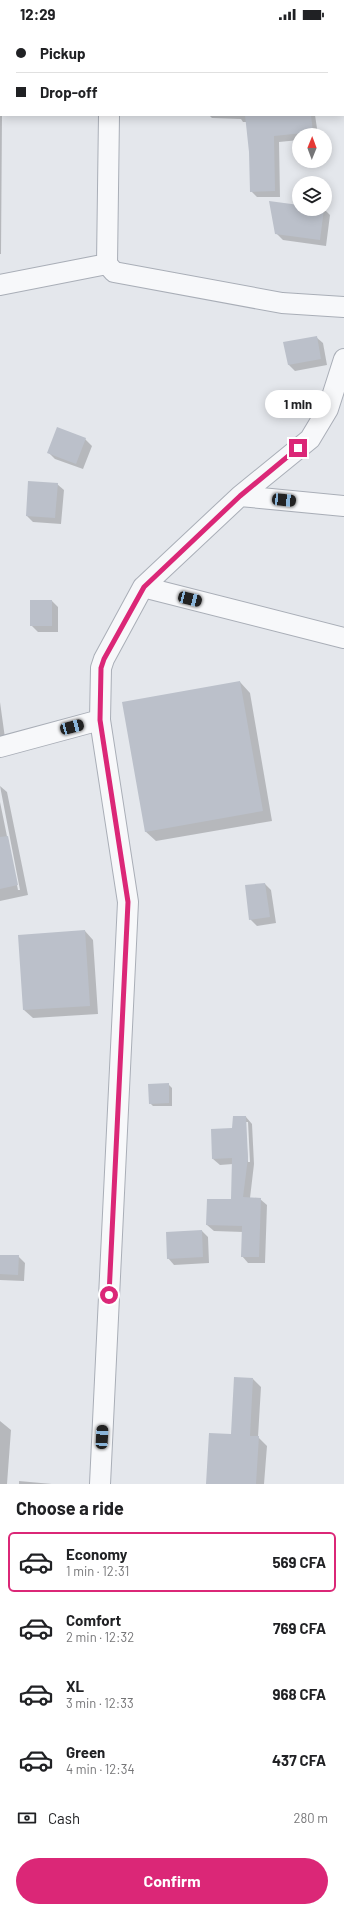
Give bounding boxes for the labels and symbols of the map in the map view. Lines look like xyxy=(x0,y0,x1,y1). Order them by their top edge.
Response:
north arrow xyxy=(292,128,332,168)
callout: 1 min xyxy=(265,390,331,418)
route end xyxy=(289,439,307,457)
car xyxy=(271,493,297,507)
car xyxy=(177,590,203,608)
car xyxy=(59,718,85,736)
route start xyxy=(100,1286,118,1304)
car xyxy=(95,1425,109,1449)

